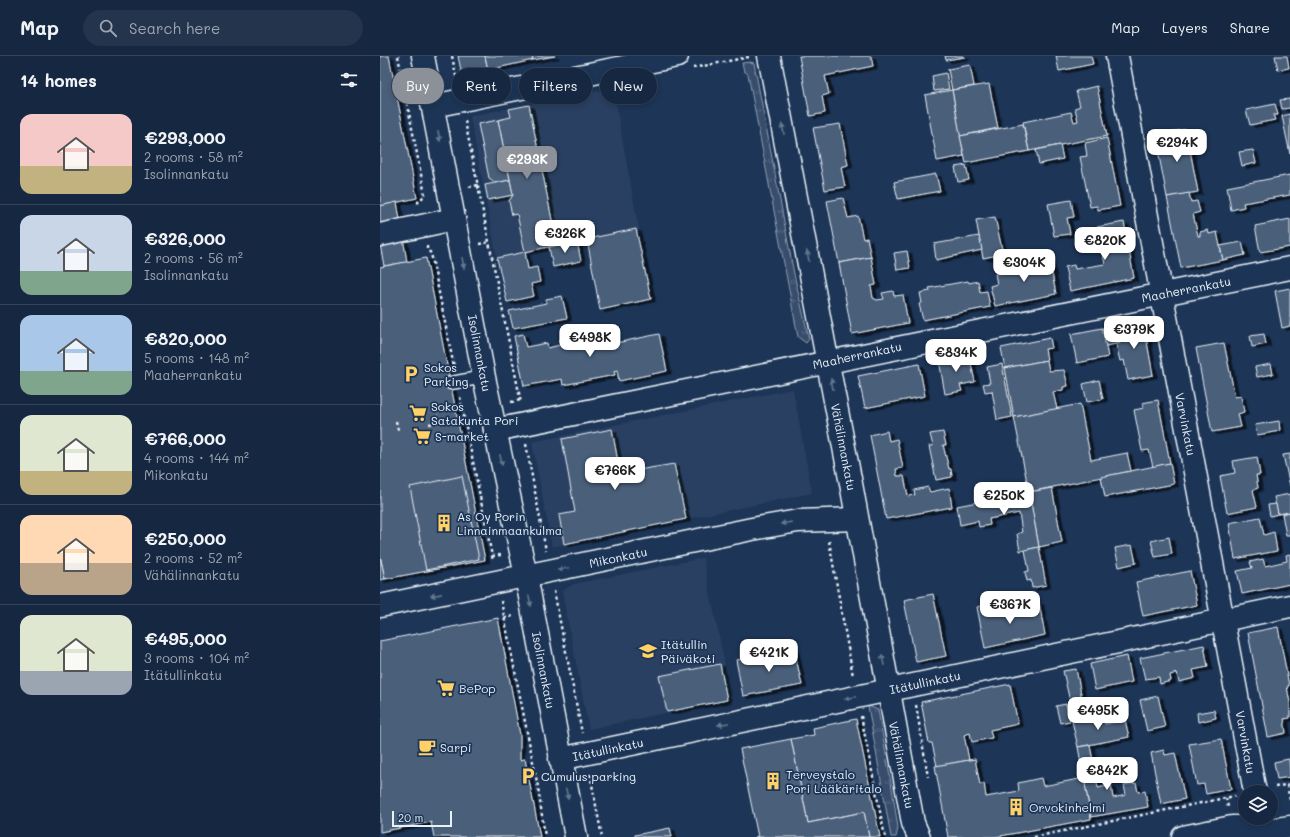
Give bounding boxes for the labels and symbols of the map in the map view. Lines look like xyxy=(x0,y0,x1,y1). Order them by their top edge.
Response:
one-way arrow xyxy=(779,123,785,135)
one-way arrow xyxy=(436,129,442,142)
pin: €294K xyxy=(1149,129,1205,163)
pin: €293K xyxy=(499,146,555,180)
pin: €326K xyxy=(537,220,593,254)
pin: €820K xyxy=(1077,227,1133,261)
pin: €304K xyxy=(996,249,1052,283)
one-way arrow xyxy=(804,250,810,262)
one-way arrow xyxy=(460,257,466,269)
street label: Maaherrankatu xyxy=(1140,273,1232,305)
street label: Isolinnankatu xyxy=(465,313,495,393)
pin: €379K xyxy=(1106,316,1162,350)
pin: €498K xyxy=(562,324,618,358)
street label: Maaherrankatu xyxy=(811,338,903,372)
pin: €834K xyxy=(928,339,984,373)
place label: Sokos Parking xyxy=(424,359,469,389)
parking icon: Sokos Parking xyxy=(401,364,421,384)
one-way arrow xyxy=(829,378,835,390)
street label: Varvinkatu xyxy=(1172,391,1200,457)
place label: Sokos Satakunta Pori xyxy=(431,398,518,428)
street label: Vähälinnankatu xyxy=(828,402,860,492)
supermarket icon: Sokos Satakunta Pori xyxy=(408,403,428,423)
supermarket icon: S-market xyxy=(412,426,432,446)
place label: S-market xyxy=(435,428,489,444)
one-way arrow xyxy=(498,453,504,466)
pin: €766K xyxy=(587,457,643,491)
pin: €250K xyxy=(976,482,1032,516)
place label: As Oy Porin Linnainmaankulma xyxy=(457,508,562,538)
building icon: As Oy Porin Linnainmaankulma xyxy=(434,513,454,533)
one-way arrow xyxy=(780,520,792,526)
street label: Mikonkatu xyxy=(587,543,649,571)
one-way arrow xyxy=(557,566,569,572)
pin: €367K xyxy=(982,591,1038,625)
one-way arrow xyxy=(429,592,442,598)
one-way arrow xyxy=(528,594,534,607)
street label: Isolinnankatu xyxy=(529,630,559,710)
place label: Itätullin Päiväkoti xyxy=(661,636,715,666)
pin: €421K xyxy=(741,639,797,673)
school or university icon: Itätullin Päiväkoti xyxy=(638,641,658,661)
one-way arrow xyxy=(880,654,886,666)
street label: Itätullinkatu xyxy=(888,667,962,697)
supermarket icon: BePop xyxy=(436,678,456,698)
place label: BePop xyxy=(459,680,496,696)
one-way arrow xyxy=(844,695,856,701)
pin: €495K xyxy=(1070,697,1126,731)
street label: Varvinkatu xyxy=(1233,709,1259,775)
street label: Vähälinnankatu xyxy=(886,720,918,810)
one-way arrow xyxy=(717,722,729,728)
street label: Itätullinkatu xyxy=(571,734,645,764)
cafe icon: Sarpi xyxy=(417,737,437,757)
place label: Sarpi xyxy=(440,739,471,755)
pin: €842K xyxy=(1079,757,1135,791)
parking icon: Cumulus parking xyxy=(518,766,538,786)
place label: Terveystalo Pori Lääkäritalo xyxy=(786,766,882,796)
place label: Cumulus parking xyxy=(541,768,636,784)
building icon: Terveystalo Pori Lääkäritalo xyxy=(763,771,783,791)
one-way arrow xyxy=(565,788,571,800)
building icon: Orvokinhelmi xyxy=(1006,797,1026,817)
place label: Orvokinhelmi xyxy=(1029,799,1105,815)
scale bar xyxy=(392,809,452,828)

